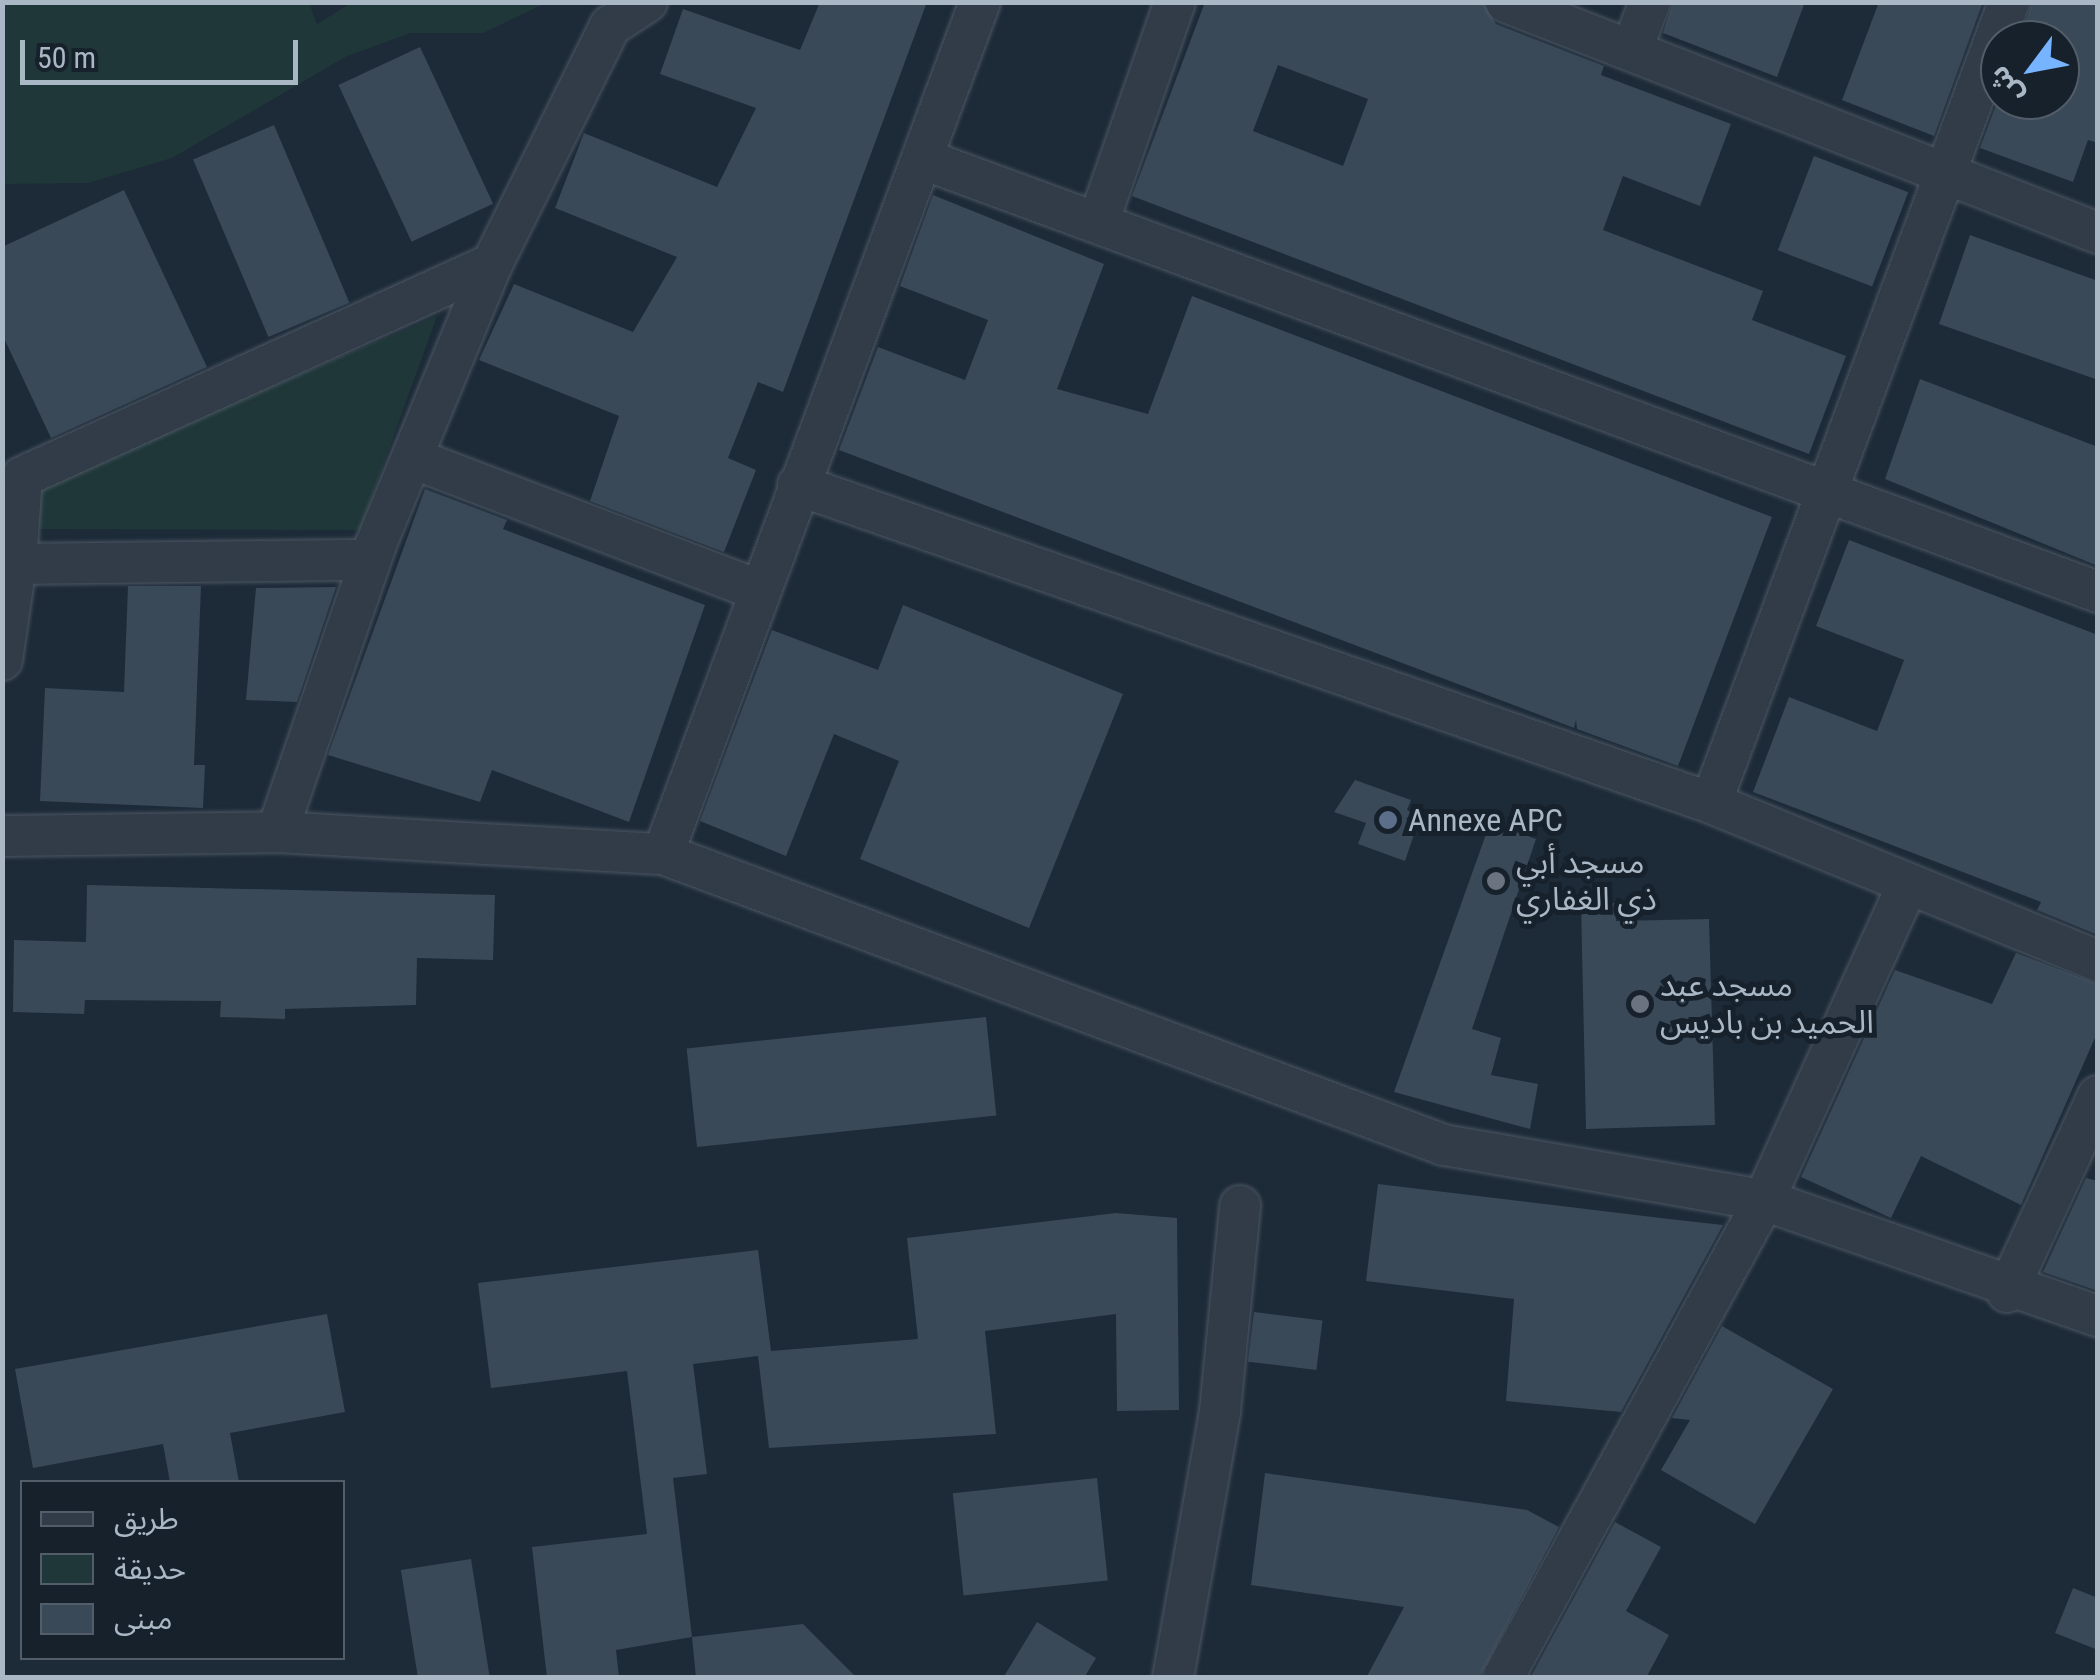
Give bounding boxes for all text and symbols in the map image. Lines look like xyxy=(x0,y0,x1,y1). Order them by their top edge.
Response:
scale bar xyxy=(25,20,302,82)
north arrow xyxy=(1980,20,2080,120)
text: 50 m xyxy=(37,40,96,75)
text: ش xyxy=(1982,60,2030,110)
place label: Annexe APC xyxy=(1408,801,1563,839)
marker: Annexe APC xyxy=(1377,809,1399,831)
place label: مسجد أبي ذي الغفاري xyxy=(1516,844,1657,919)
marker: مسجد أبي ذي الغفاري xyxy=(1485,870,1507,892)
place label: مسجد عبد الحميد بن باديس xyxy=(1660,967,1874,1042)
marker: مسجد عبد الحميد بن باديس xyxy=(1629,993,1651,1015)
legend xyxy=(20,1480,345,1660)
text: طريق xyxy=(114,1501,179,1536)
text: حديقة xyxy=(114,1551,186,1586)
text: مبنى xyxy=(114,1601,172,1636)

